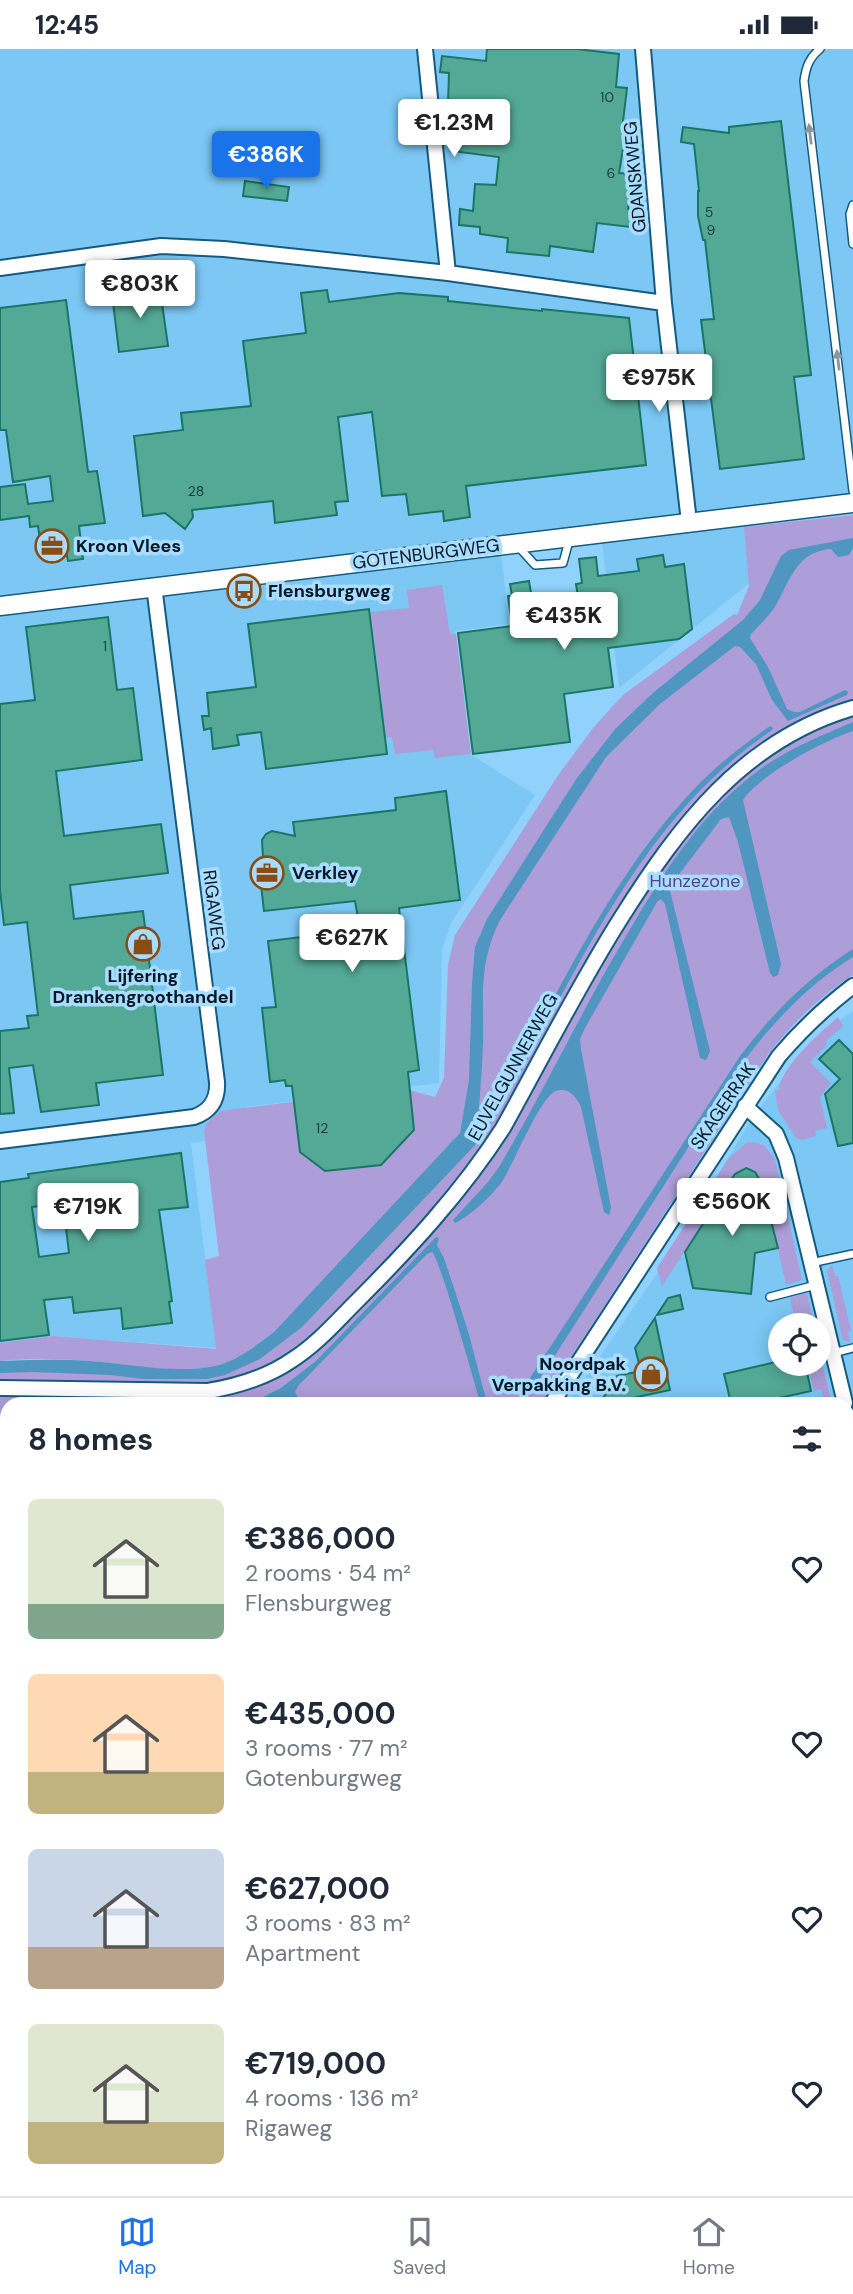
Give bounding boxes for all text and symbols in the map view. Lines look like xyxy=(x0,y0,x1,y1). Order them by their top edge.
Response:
text: 12:45 xyxy=(35,8,99,42)
house number: 10 xyxy=(600,88,614,106)
pin: €1.23M xyxy=(397,99,511,159)
text: €1.23M xyxy=(414,107,494,137)
street label: GDANSKWEG xyxy=(618,120,652,234)
one-way arrow xyxy=(805,123,816,145)
pin: €386K xyxy=(217,131,315,191)
text: €386K xyxy=(228,139,304,169)
house number: 6 xyxy=(607,164,615,182)
house number: 5 xyxy=(705,203,713,221)
house number: 9 xyxy=(707,221,716,239)
pin: €803K xyxy=(91,261,189,320)
text: €803K xyxy=(101,268,179,298)
one-way arrow xyxy=(832,349,843,371)
pin: €975K xyxy=(610,355,708,414)
text: €975K xyxy=(622,362,696,392)
house number: 28 xyxy=(188,482,204,500)
office icon: Kroon Vlees xyxy=(33,527,71,565)
street label: GOTENBURGWEG xyxy=(351,533,501,575)
place label: Kroon Vlees xyxy=(76,534,181,558)
bus stop icon: Flensburgweg xyxy=(225,572,263,610)
place label: Flensburgweg xyxy=(268,579,391,603)
pin: €435K xyxy=(515,593,613,652)
text: €435K xyxy=(526,600,602,630)
house number: 1 xyxy=(103,637,107,655)
office icon: Verkley xyxy=(248,854,286,892)
place label: Verkley xyxy=(292,861,358,885)
street label: RIGAWEG xyxy=(197,869,231,951)
park label: Hunzezone xyxy=(650,869,740,893)
pin: €627K xyxy=(303,915,401,974)
text: €627K xyxy=(316,922,388,952)
shop icon: Lijfering Drankengroothandel xyxy=(124,925,162,963)
place label: Lijfering Drankengroothandel xyxy=(53,964,233,1009)
street label: EUVELGUNNERWEG xyxy=(463,989,563,1145)
street label: SKAGERRAK xyxy=(685,1058,761,1154)
house number: 12 xyxy=(316,1119,328,1137)
pin: €560K xyxy=(683,1179,781,1238)
pin: €719K xyxy=(39,1183,137,1243)
text: €560K xyxy=(693,1186,771,1216)
text: €719K xyxy=(54,1191,122,1221)
map controls xyxy=(768,1313,831,1376)
button: locate xyxy=(768,1313,831,1376)
place label: Noordpak Verpakking B.V. xyxy=(492,1352,627,1397)
shop icon: Noordpak Verpakking B.V. xyxy=(632,1355,670,1393)
text: 8 homes xyxy=(28,1420,153,1459)
icon: filters xyxy=(788,1420,826,1458)
text: €386,000 xyxy=(245,1519,396,1558)
icon: home xyxy=(84,1527,168,1611)
icon: heart xyxy=(788,1550,826,1588)
text: 2 rooms · 54 m² xyxy=(245,1558,411,1588)
text: Flensburgweg xyxy=(245,1588,392,1618)
text: €435,000 xyxy=(245,1694,396,1733)
icon: home xyxy=(84,1702,168,1786)
icon: heart xyxy=(788,1725,826,1763)
text: 3 rooms · 77 m² xyxy=(245,1733,408,1763)
text: Gotenburgweg xyxy=(245,1763,402,1793)
text: €627,000 xyxy=(245,1869,390,1908)
icon: home xyxy=(84,1877,168,1961)
icon: heart xyxy=(788,1900,826,1938)
text: 3 rooms · 83 m² xyxy=(245,1908,411,1938)
text: Apartment xyxy=(245,1938,360,1968)
text: €719,000 xyxy=(245,2044,386,2083)
icon: home xyxy=(84,2052,168,2136)
icon: heart xyxy=(788,2075,826,2113)
text: 4 rooms · 136 m² xyxy=(245,2083,419,2113)
text: Rigaweg xyxy=(245,2113,332,2143)
tab: Map xyxy=(118,2213,156,2280)
tab: Saved xyxy=(393,2213,446,2280)
tab: Home xyxy=(683,2213,735,2280)

